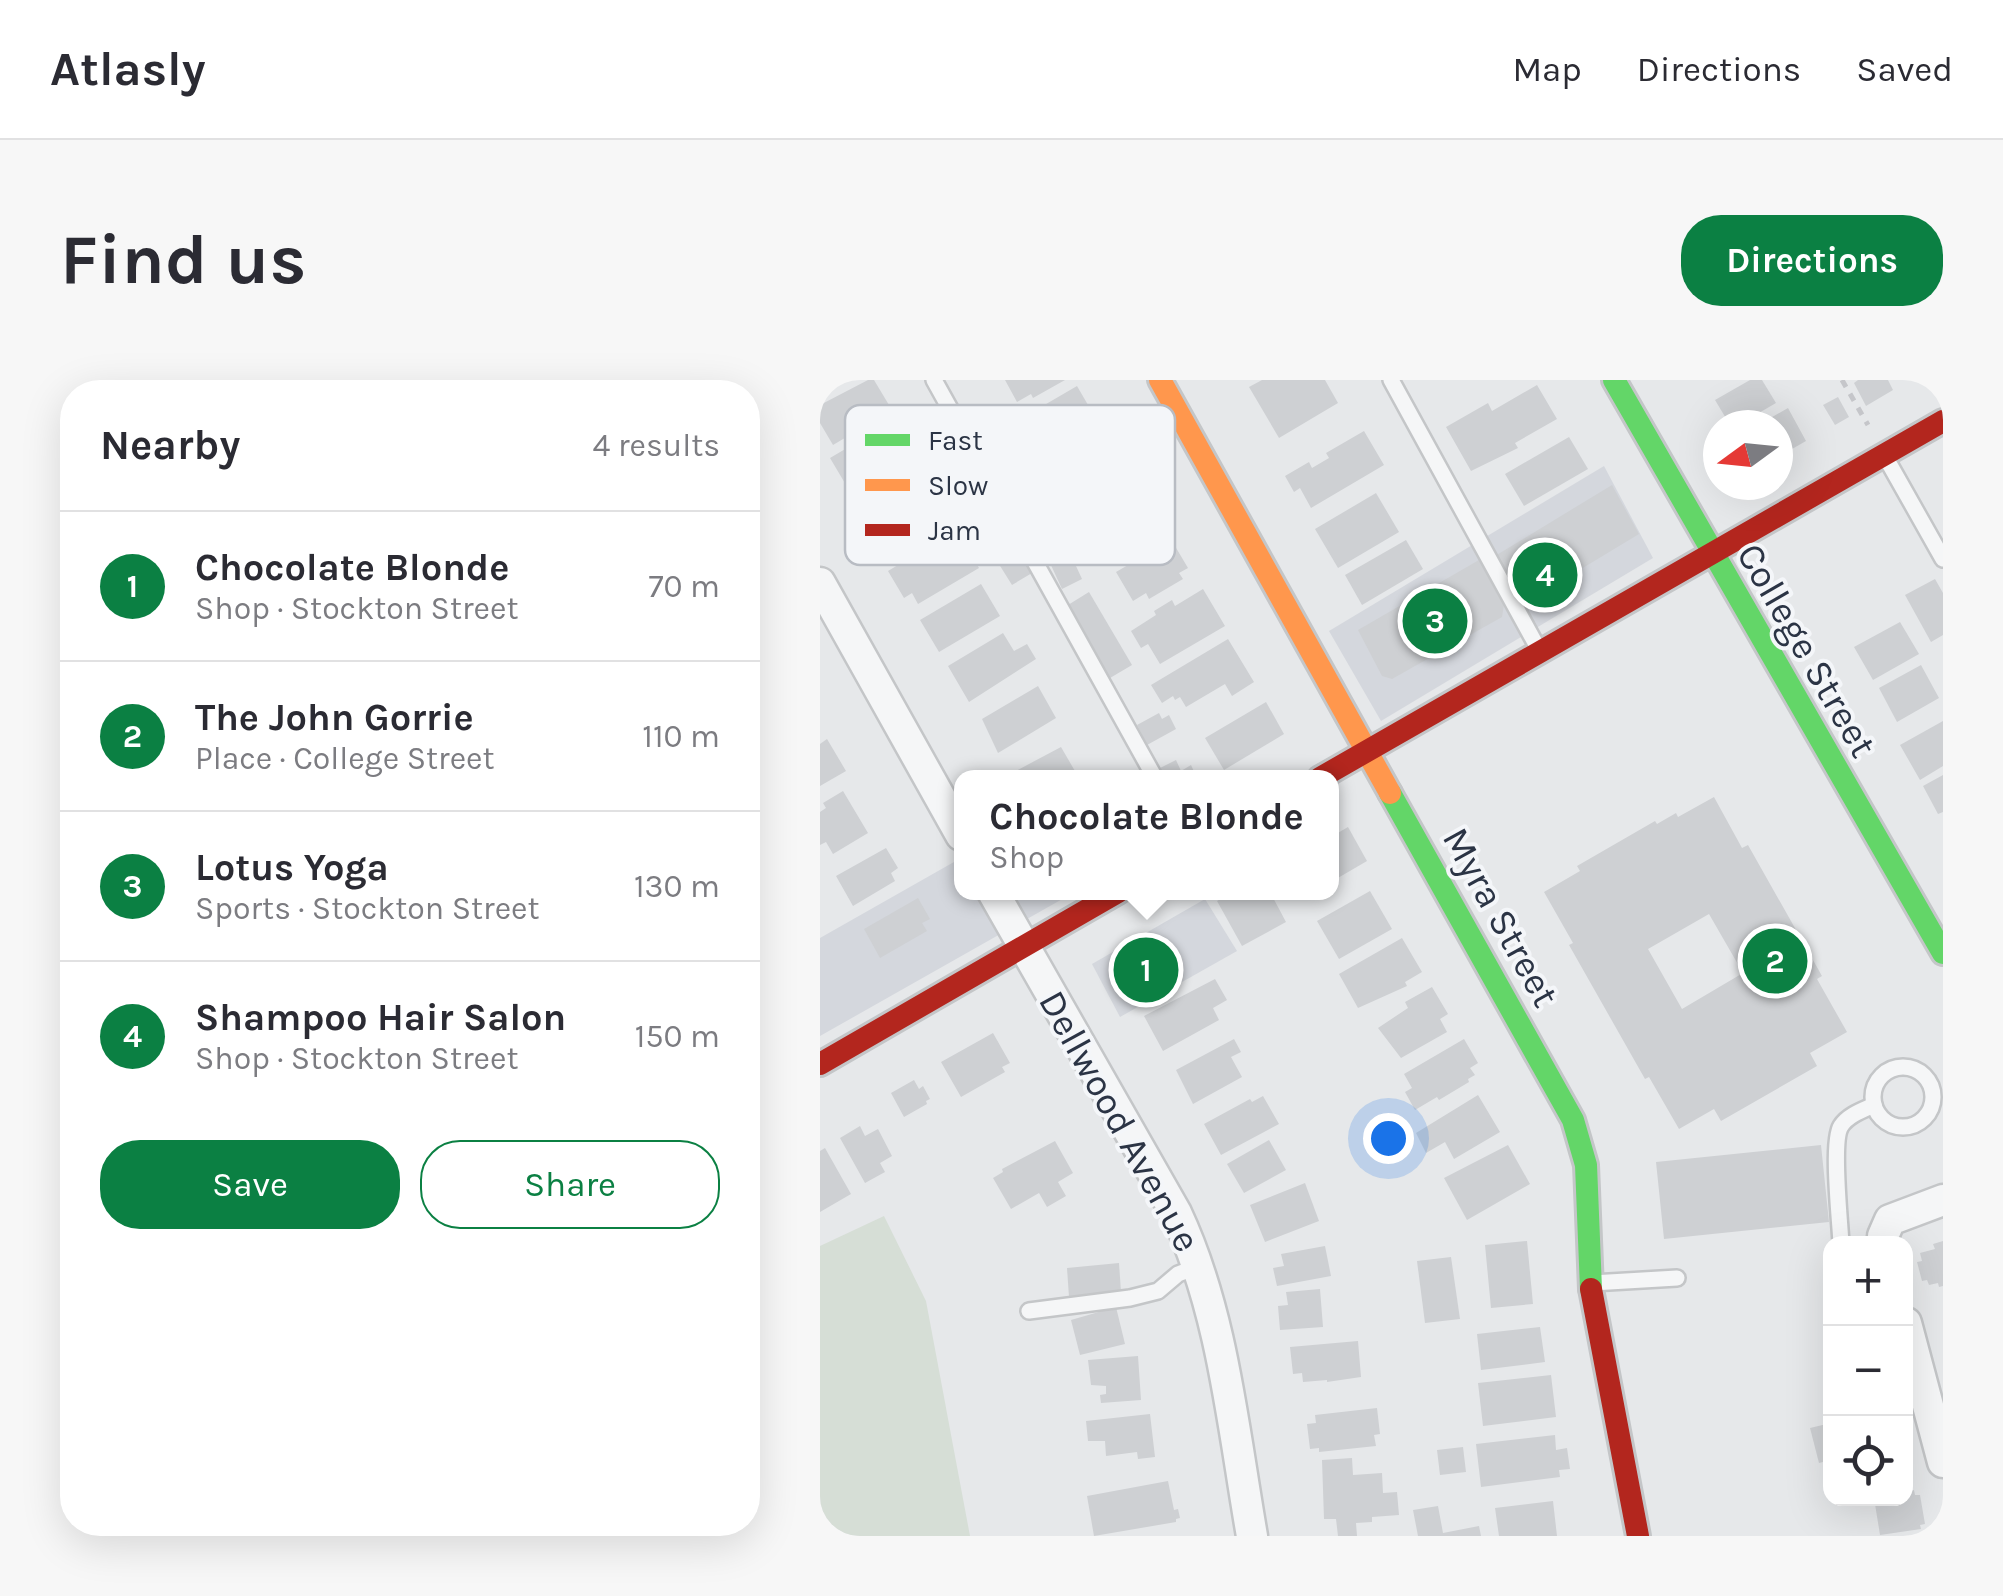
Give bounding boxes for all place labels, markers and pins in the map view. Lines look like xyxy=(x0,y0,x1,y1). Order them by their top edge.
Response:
pin: 4 xyxy=(1512,538,1578,612)
pin: 3 xyxy=(1402,584,1468,658)
pin: 2 xyxy=(1742,924,1808,998)
pin: 1 xyxy=(1114,932,1178,1008)

